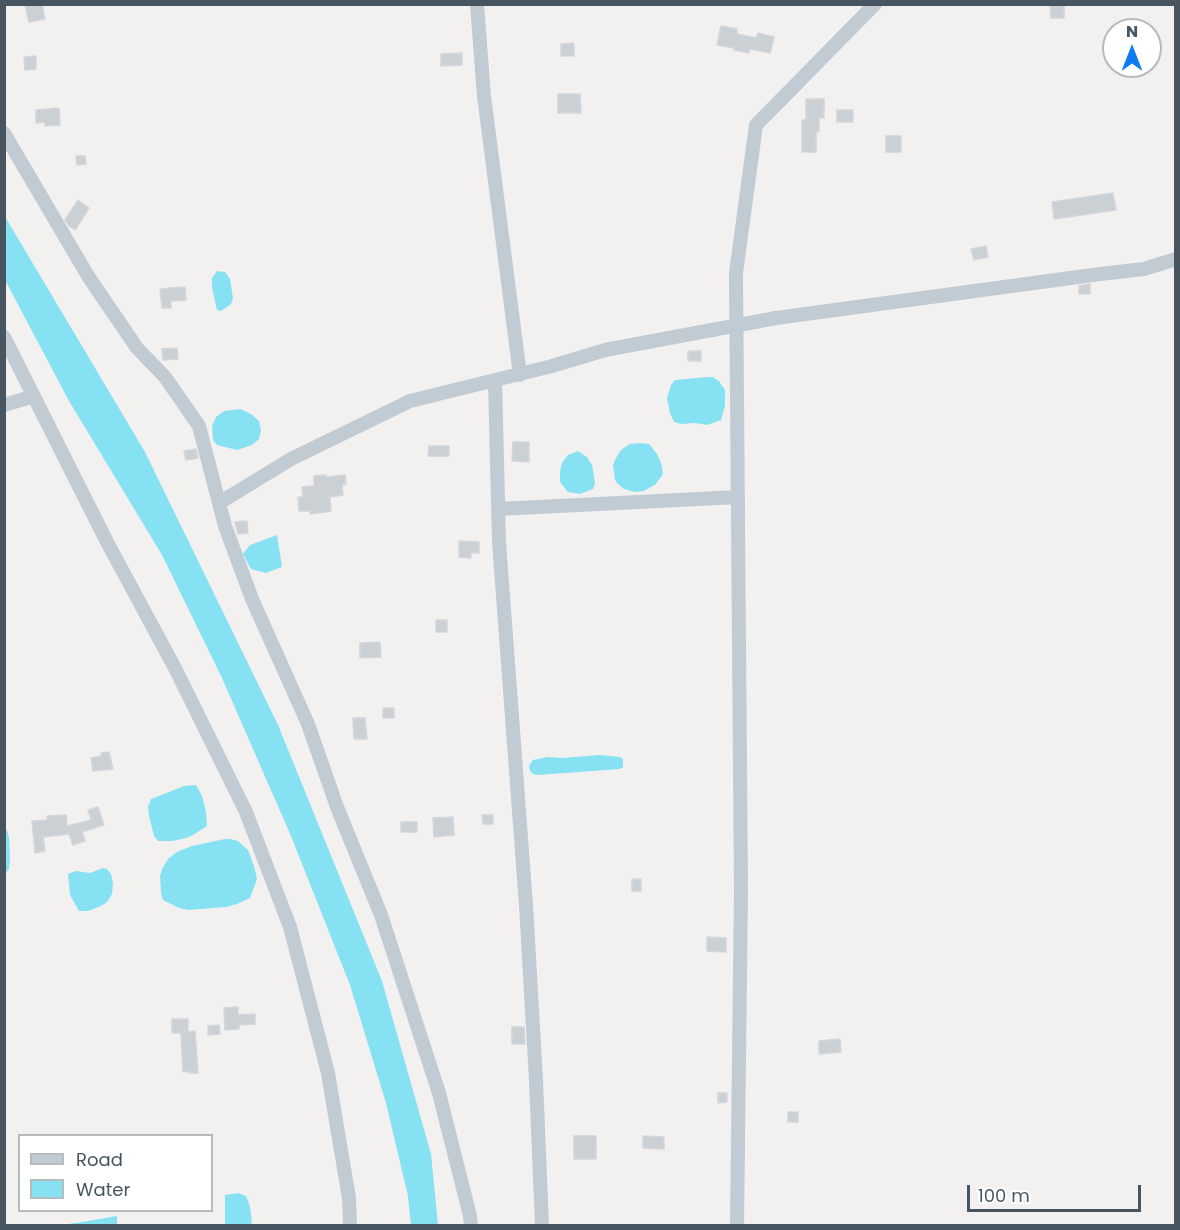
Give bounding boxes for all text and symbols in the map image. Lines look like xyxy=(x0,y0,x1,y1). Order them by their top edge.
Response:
north arrow xyxy=(1102,18,1162,78)
text: N xyxy=(1126,20,1138,43)
legend xyxy=(18,1134,213,1212)
text: Road xyxy=(76,1147,123,1172)
scale bar xyxy=(970,1173,1144,1211)
text: Water xyxy=(76,1177,130,1202)
text: 100 m xyxy=(978,1183,1030,1208)

